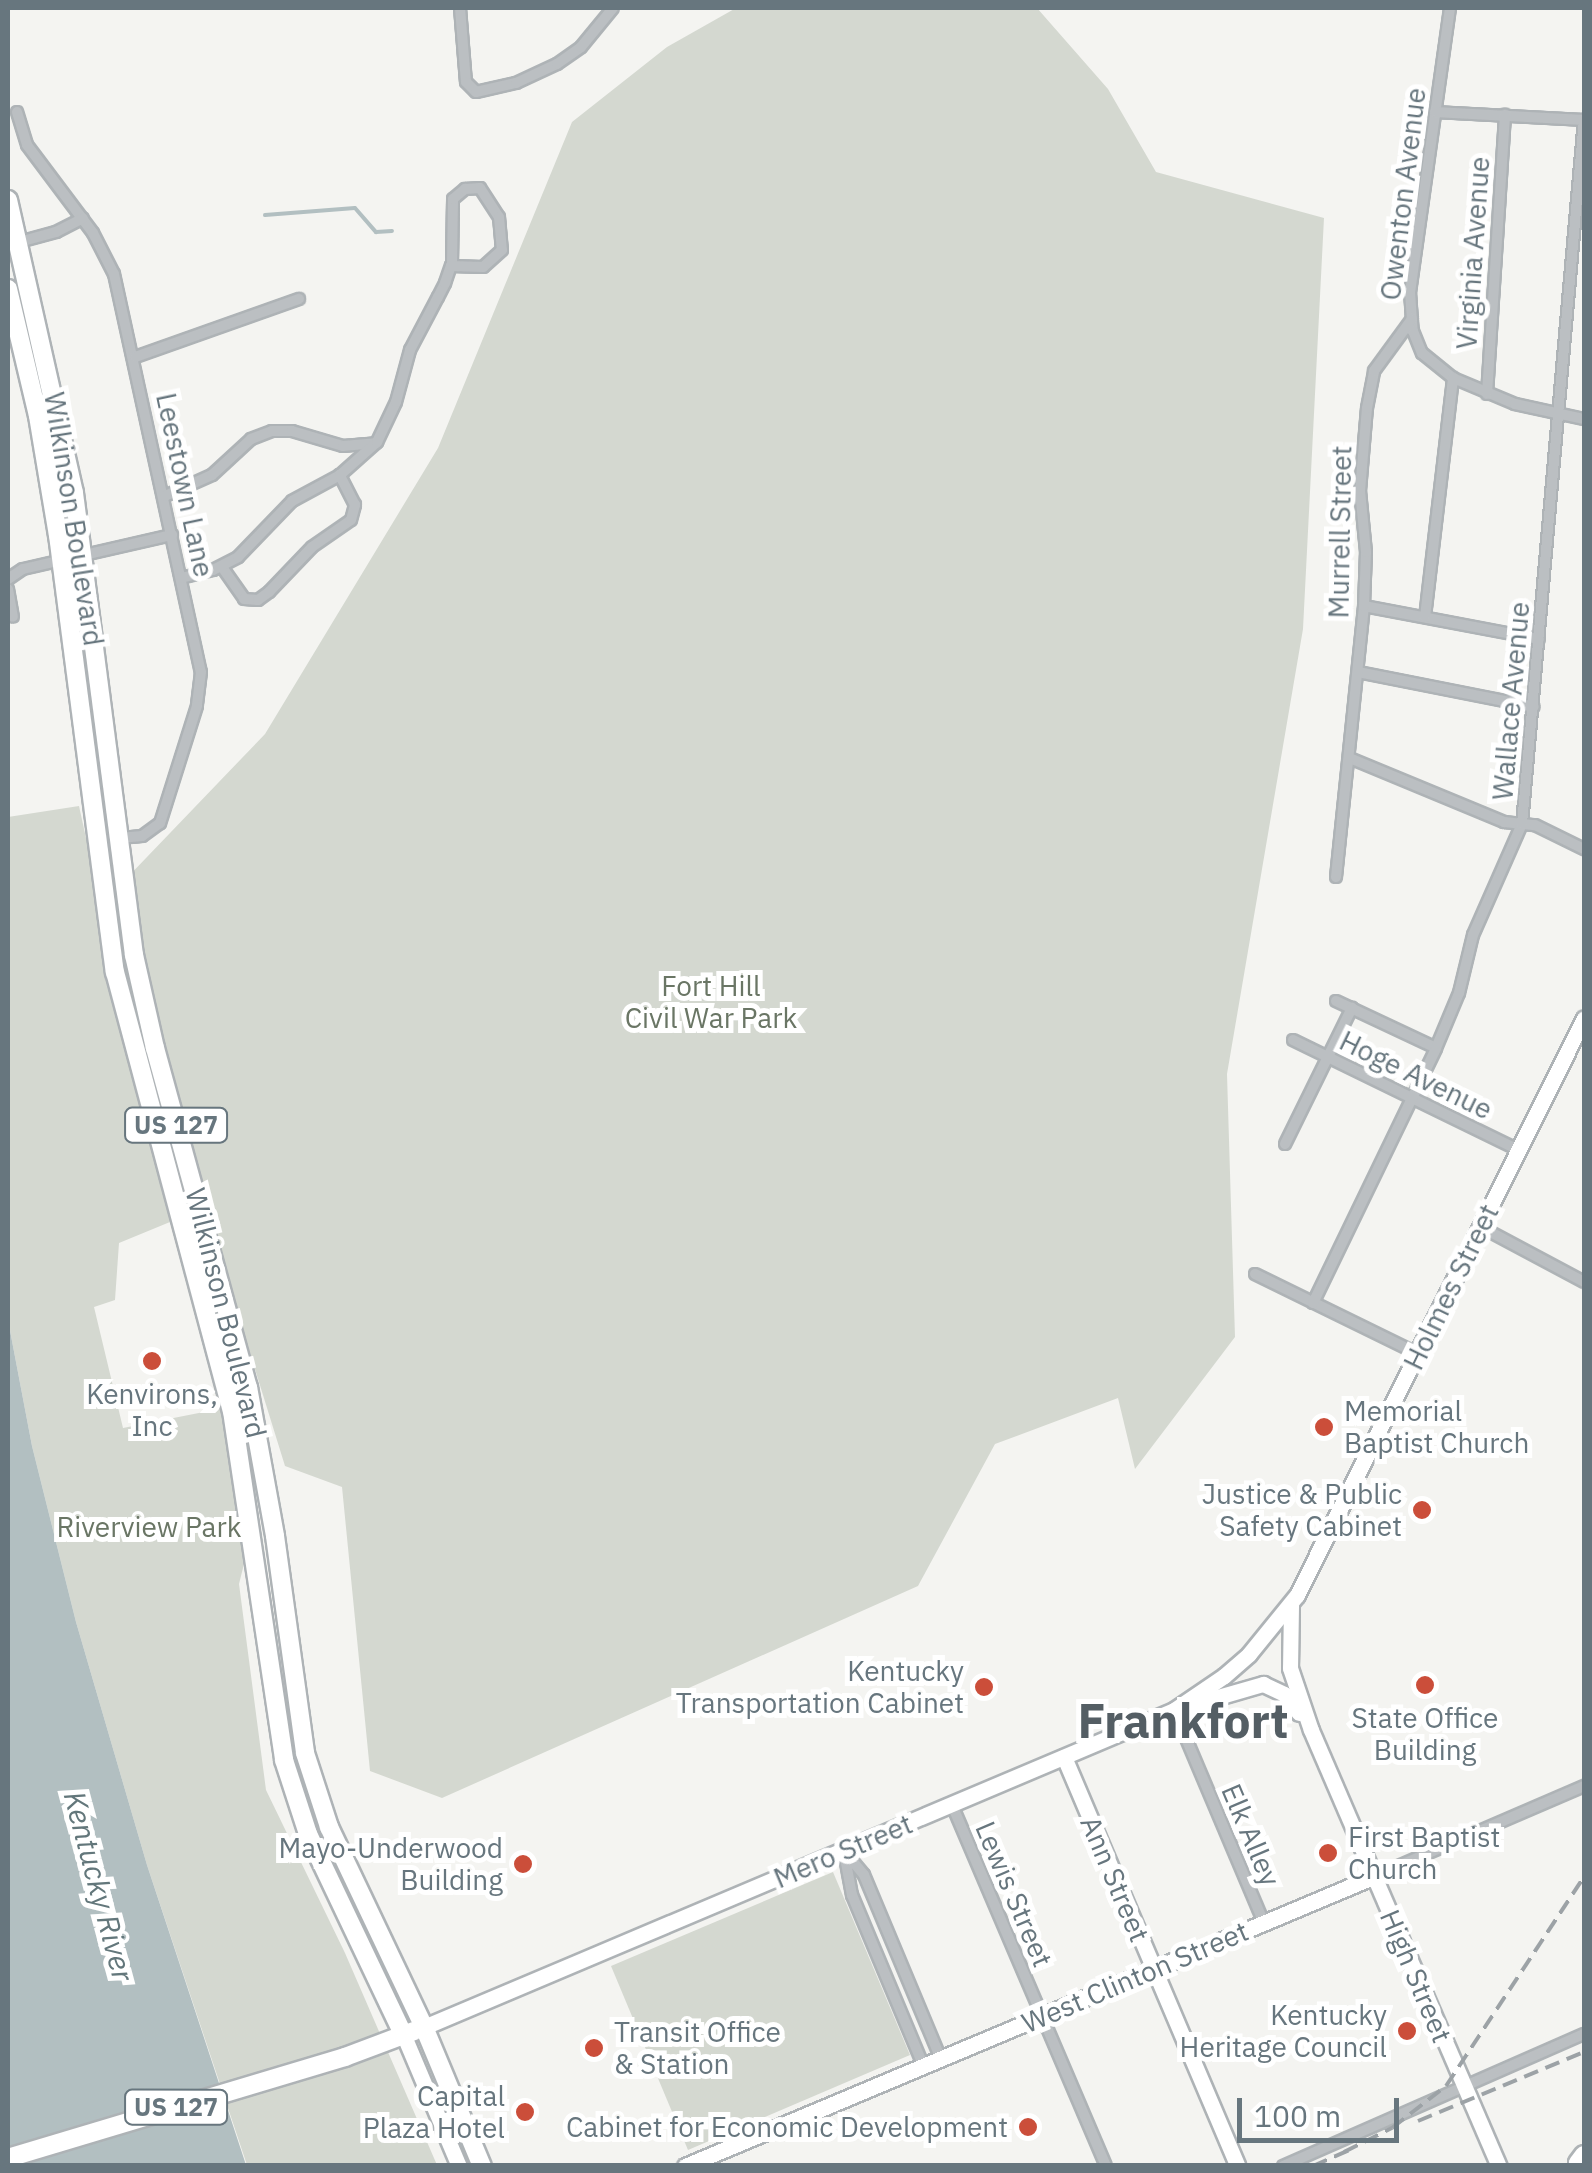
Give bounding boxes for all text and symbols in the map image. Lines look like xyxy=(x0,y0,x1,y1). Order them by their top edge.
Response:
street label: Owenton Avenue xyxy=(1373,86,1433,302)
street label: Virginia Avenue xyxy=(1449,155,1497,351)
street label: Wilkinson Boulevard xyxy=(37,390,111,648)
street label: Leestown Lane xyxy=(149,390,221,580)
street label: Murrell Street xyxy=(1322,445,1358,619)
street label: Wallace Avenue xyxy=(1486,600,1536,802)
park label: Fort Hill Civil War Park xyxy=(625,969,797,1035)
street label: Hoge Avenue xyxy=(1334,1024,1498,1126)
road number: US 127 xyxy=(124,1105,228,1145)
street label: Wilkinson Boulevard xyxy=(179,1184,273,1442)
street label: Holmes Street xyxy=(1396,1199,1506,1375)
marker: Kenvirons, Inc xyxy=(141,1350,163,1372)
place label: Kenvirons, Inc xyxy=(86,1377,218,1443)
place label: Memorial Baptist Church xyxy=(1344,1394,1529,1460)
marker: Memorial Baptist Church xyxy=(1313,1416,1335,1438)
place label: Justice & Public Safety Cabinet xyxy=(1202,1477,1402,1543)
marker: Justice & Public Safety Cabinet xyxy=(1411,1499,1433,1521)
park label: Riverview Park xyxy=(56,1510,242,1544)
place label: Kentucky Transportation Cabinet xyxy=(676,1654,964,1720)
marker: State Office Building xyxy=(1414,1674,1436,1696)
marker: Kentucky Transportation Cabinet xyxy=(973,1676,995,1698)
district label: Frankfort xyxy=(1077,1692,1289,1750)
place label: State Office Building xyxy=(1352,1701,1498,1767)
street label: Elk Alley xyxy=(1215,1779,1287,1891)
water label: Kentucky River xyxy=(56,1787,142,1985)
street label: Mero Street xyxy=(769,1807,917,1895)
street label: Ann Street xyxy=(1074,1811,1156,1947)
street label: Lewis Street xyxy=(968,1816,1060,1972)
place label: First Baptist Church xyxy=(1348,1820,1500,1886)
place label: Mayo-Underwood Building xyxy=(279,1831,503,1897)
marker: First Baptist Church xyxy=(1317,1842,1339,1864)
marker: Mayo-Underwood Building xyxy=(512,1853,534,1875)
street label: High Street xyxy=(1373,1905,1459,2047)
street label: West Clinton Street xyxy=(1017,1914,1253,2040)
place label: Kentucky Heritage Council xyxy=(1180,1998,1387,2064)
place label: Transit Office & Station xyxy=(614,2015,781,2081)
marker: Kentucky Heritage Council xyxy=(1396,2020,1418,2042)
marker: Transit Office & Station xyxy=(583,2037,605,2059)
scale bar xyxy=(1242,2078,1404,2140)
place label: Capital Plaza Hotel xyxy=(363,2079,505,2145)
road number: US 127 xyxy=(124,2087,228,2127)
text: 100 m xyxy=(1254,2096,1341,2135)
marker: Capital Plaza Hotel xyxy=(514,2101,536,2123)
place label: Cabinet for Economic Development xyxy=(566,2110,1008,2144)
marker: Cabinet for Economic Development xyxy=(1017,2116,1039,2138)

